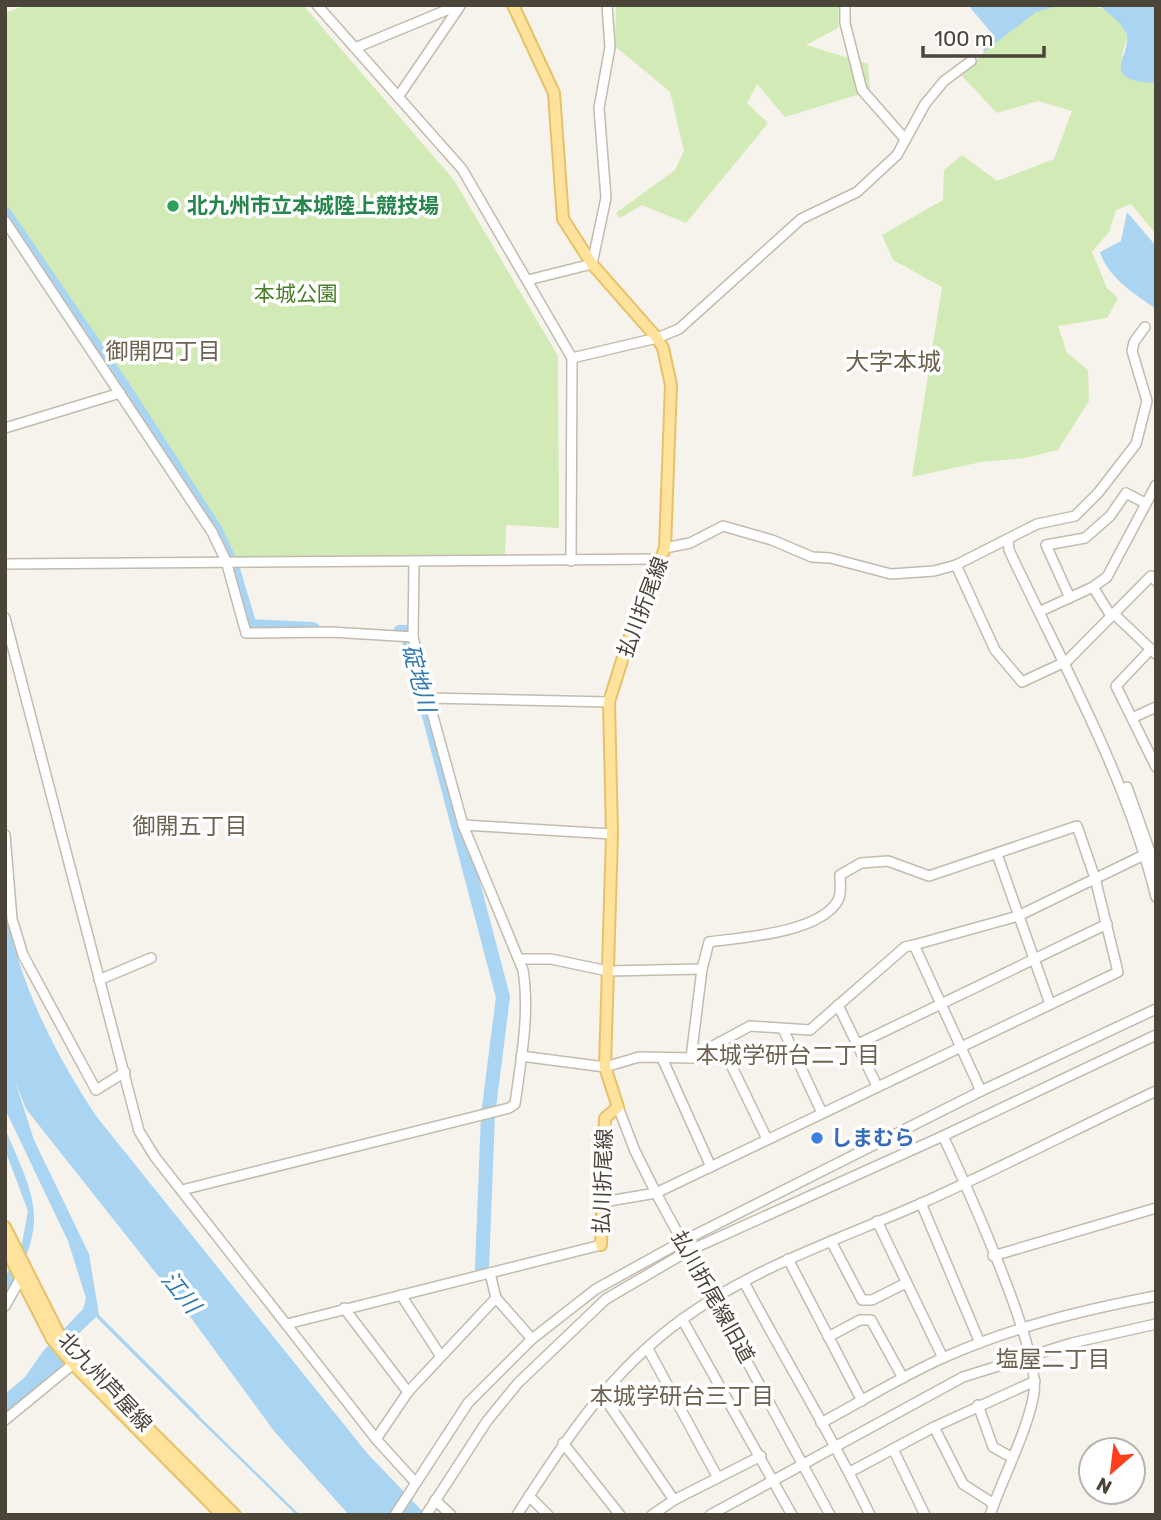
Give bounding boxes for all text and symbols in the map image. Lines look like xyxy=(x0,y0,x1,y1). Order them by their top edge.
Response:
scale bar xyxy=(923,14,1044,58)
text: 100 m xyxy=(934,26,993,51)
place label: 北九州市立本城陸上競技場 xyxy=(187,193,439,218)
marker: 北九州市立本城陸上競技場 xyxy=(165,198,181,214)
park label: 本城公園 xyxy=(254,281,338,306)
district label: 御開四丁目 xyxy=(106,337,221,365)
district label: 大字本城 xyxy=(845,348,941,376)
street label: 払川折尾線 xyxy=(612,553,673,660)
water label: 碇地川 xyxy=(397,641,442,718)
district label: 御開五丁目 xyxy=(133,812,248,840)
district label: 本城学研台二丁目 xyxy=(696,1041,880,1069)
place label: しまむら xyxy=(831,1125,915,1150)
street label: 払川折尾線 xyxy=(588,1128,617,1234)
marker: しまむら xyxy=(809,1130,825,1146)
street label: 払川折尾線旧道 xyxy=(667,1226,760,1367)
water label: 江川 xyxy=(156,1265,208,1321)
street label: 北九州芦屋線 xyxy=(53,1327,157,1436)
district label: 塩屋二丁目 xyxy=(996,1345,1111,1373)
district label: 本城学研台三丁目 xyxy=(590,1382,774,1410)
north arrow xyxy=(1077,1436,1147,1506)
text: N xyxy=(1093,1472,1116,1499)

